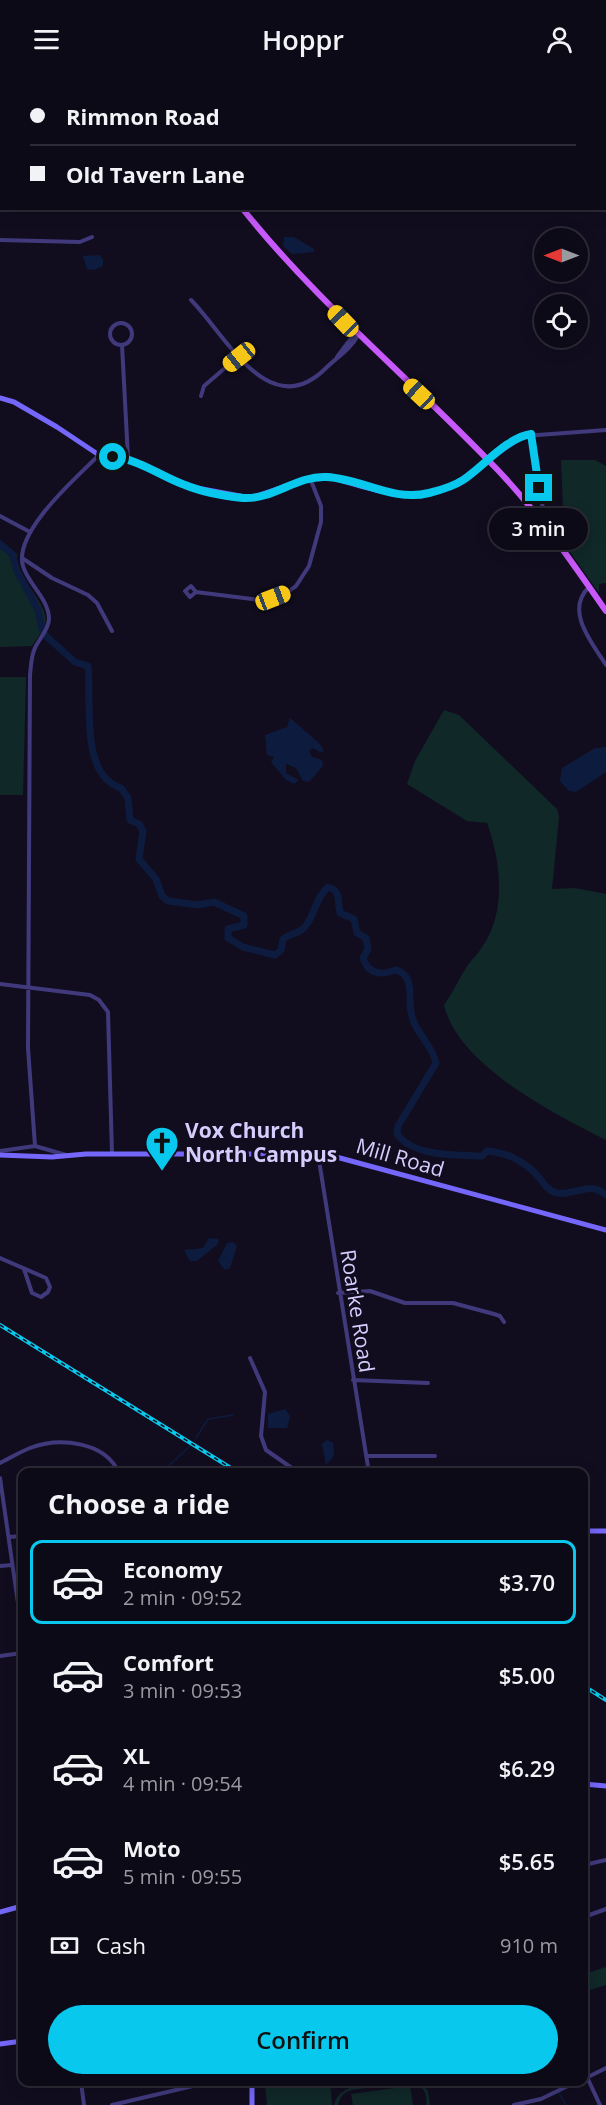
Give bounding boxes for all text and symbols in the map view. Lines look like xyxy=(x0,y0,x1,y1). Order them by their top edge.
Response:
text: Hoppr xyxy=(262,21,344,58)
icon: menu xyxy=(30,23,63,56)
icon: person xyxy=(543,23,576,56)
text: Rimmon Road xyxy=(66,101,220,131)
text: Old Tavern Lane xyxy=(66,159,245,189)
north arrow xyxy=(534,228,588,282)
map controls xyxy=(534,228,588,348)
button: locate xyxy=(534,294,588,348)
car xyxy=(324,302,362,340)
car xyxy=(219,339,259,375)
car xyxy=(400,375,438,413)
route start xyxy=(99,443,126,470)
route end xyxy=(525,474,552,501)
callout: 3 min xyxy=(490,509,588,551)
text: 3 min xyxy=(512,515,566,542)
car xyxy=(253,583,293,613)
place label: Vox Church North Campus xyxy=(185,1116,337,1168)
church icon: Vox Church North Campus xyxy=(144,1125,180,1172)
street label: Mill Road xyxy=(353,1131,448,1183)
street label: Roarke Road xyxy=(334,1247,382,1374)
text: Choose a ride xyxy=(48,1485,230,1522)
text: Economy xyxy=(123,1554,222,1584)
icon: car xyxy=(51,1555,105,1609)
text: $3.70 xyxy=(499,1567,555,1597)
text: 2 min · 09:52 xyxy=(123,1584,242,1611)
text: Comfort xyxy=(123,1647,214,1677)
icon: car xyxy=(51,1648,105,1702)
text: $5.00 xyxy=(499,1660,555,1690)
text: 3 min · 09:53 xyxy=(123,1677,242,1704)
text: XL xyxy=(123,1740,150,1770)
icon: car xyxy=(51,1741,105,1795)
text: $6.29 xyxy=(499,1753,555,1783)
text: 4 min · 09:54 xyxy=(123,1770,242,1797)
text: Moto xyxy=(123,1833,181,1863)
icon: car xyxy=(51,1834,105,1888)
text: $5.65 xyxy=(499,1846,555,1876)
text: 5 min · 09:55 xyxy=(123,1863,242,1890)
icon: cash xyxy=(48,1929,81,1962)
text: Cash xyxy=(96,1930,146,1960)
text: 910 m xyxy=(500,1932,558,1959)
button: Confirm xyxy=(48,2005,558,2074)

